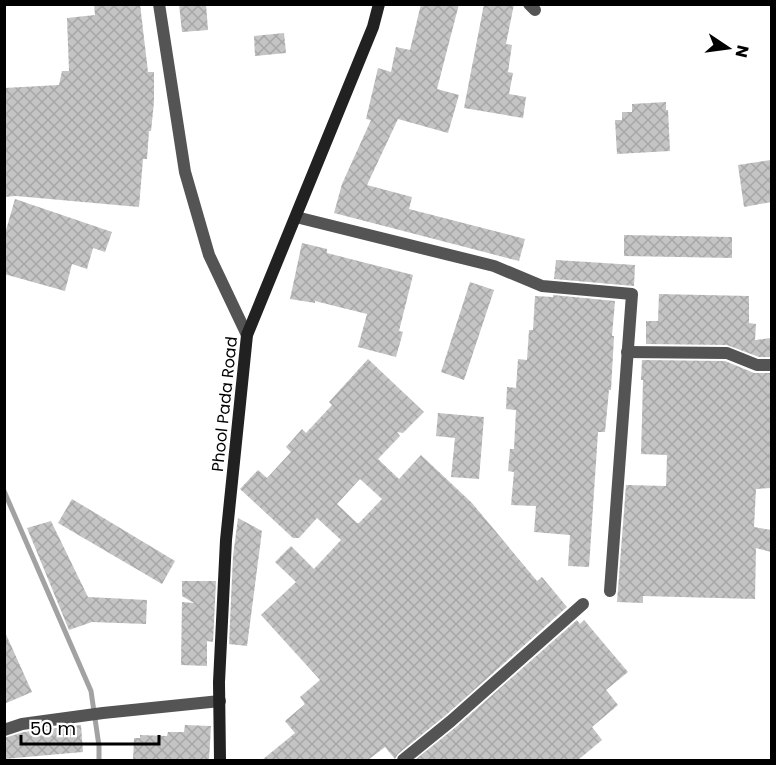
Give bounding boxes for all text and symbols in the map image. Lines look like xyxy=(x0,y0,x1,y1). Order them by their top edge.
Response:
north arrow xyxy=(698,18,758,78)
text: N xyxy=(730,43,755,60)
street label: Phool Pada Road xyxy=(206,335,243,473)
scale bar xyxy=(21,708,159,746)
text: 50 m xyxy=(30,716,76,741)

